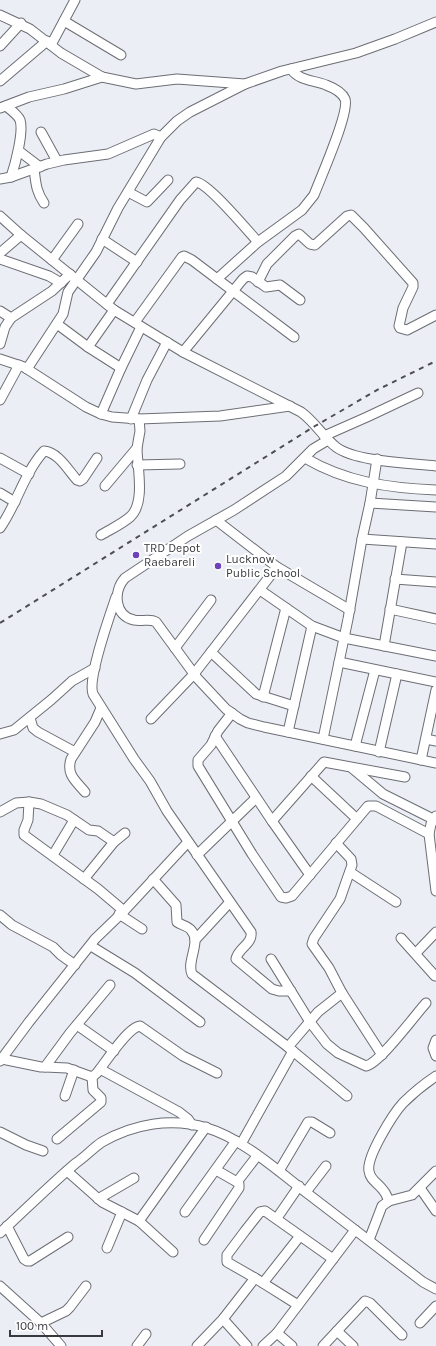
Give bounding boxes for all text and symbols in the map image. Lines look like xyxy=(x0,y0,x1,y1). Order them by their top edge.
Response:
place label: TRD Depot Raebareli xyxy=(144,541,201,569)
marker: TRD Depot Raebareli xyxy=(131,550,141,560)
place label: Lucknow Public School xyxy=(226,552,300,580)
marker: Lucknow Public School xyxy=(213,561,223,571)
scale bar xyxy=(10,1312,102,1338)
text: 100 m xyxy=(16,1319,48,1333)

